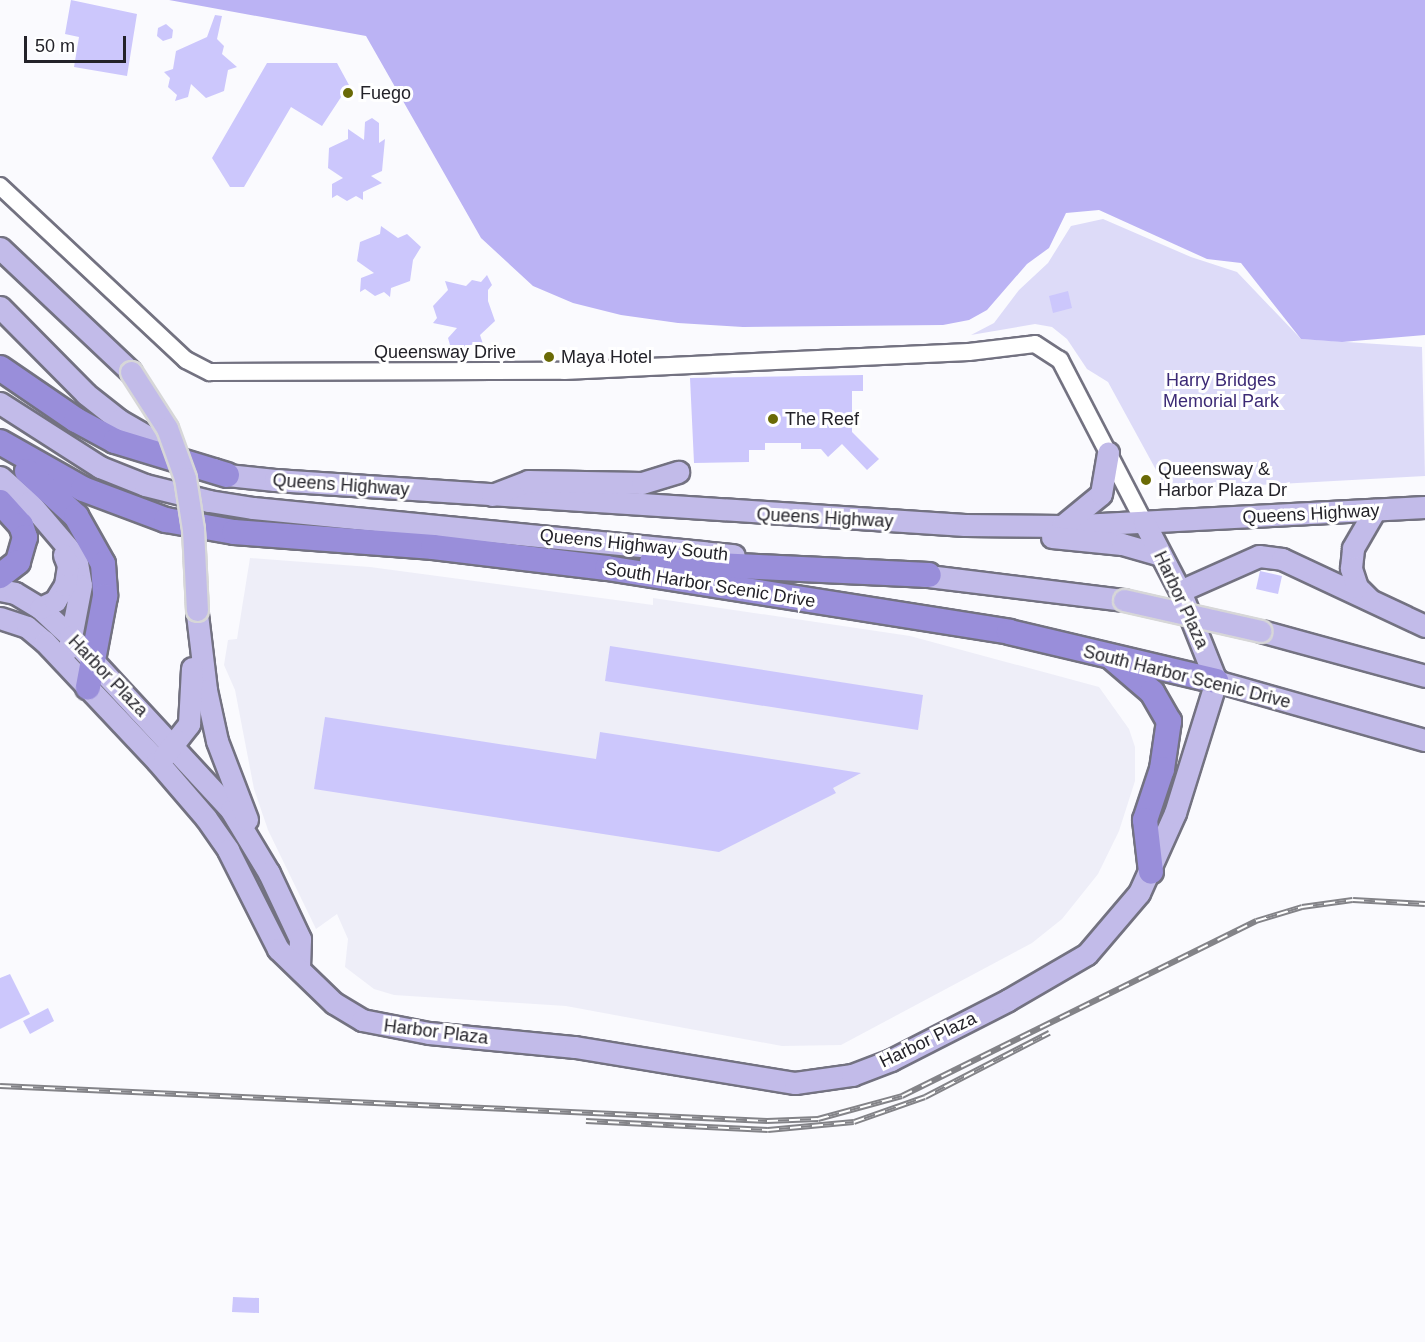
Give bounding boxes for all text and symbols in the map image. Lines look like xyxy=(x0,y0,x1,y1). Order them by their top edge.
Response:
scale bar xyxy=(27,24,129,62)
text: 50 m xyxy=(35,36,75,56)
place label: Fuego xyxy=(360,82,411,104)
marker: Fuego xyxy=(341,86,355,100)
street label: Queensway Drive xyxy=(374,341,516,363)
place label: Maya Hotel xyxy=(561,346,652,368)
marker: Maya Hotel xyxy=(542,350,556,364)
park label: Harry Bridges Memorial Park xyxy=(1163,370,1279,412)
place label: The Reef xyxy=(785,408,859,430)
marker: The Reef xyxy=(766,412,780,426)
place label: Queensway & Harbor Plaza Dr xyxy=(1158,459,1287,502)
street label: Queens Highway xyxy=(272,469,410,501)
marker: Queensway & Harbor Plaza Dr xyxy=(1139,473,1153,487)
street label: Queens Highway xyxy=(1242,500,1380,528)
street label: Queens Highway xyxy=(756,504,894,532)
street label: Queens Highway South xyxy=(539,524,729,566)
street label: Harbor Plaza xyxy=(1149,548,1213,652)
street label: South Harbor Scenic Drive xyxy=(603,558,817,612)
street label: Harbor Plaza xyxy=(64,631,152,721)
street label: South Harbor Scenic Drive xyxy=(1081,641,1293,713)
street label: Harbor Plaza xyxy=(876,1007,980,1073)
street label: Harbor Plaza xyxy=(383,1015,489,1049)

